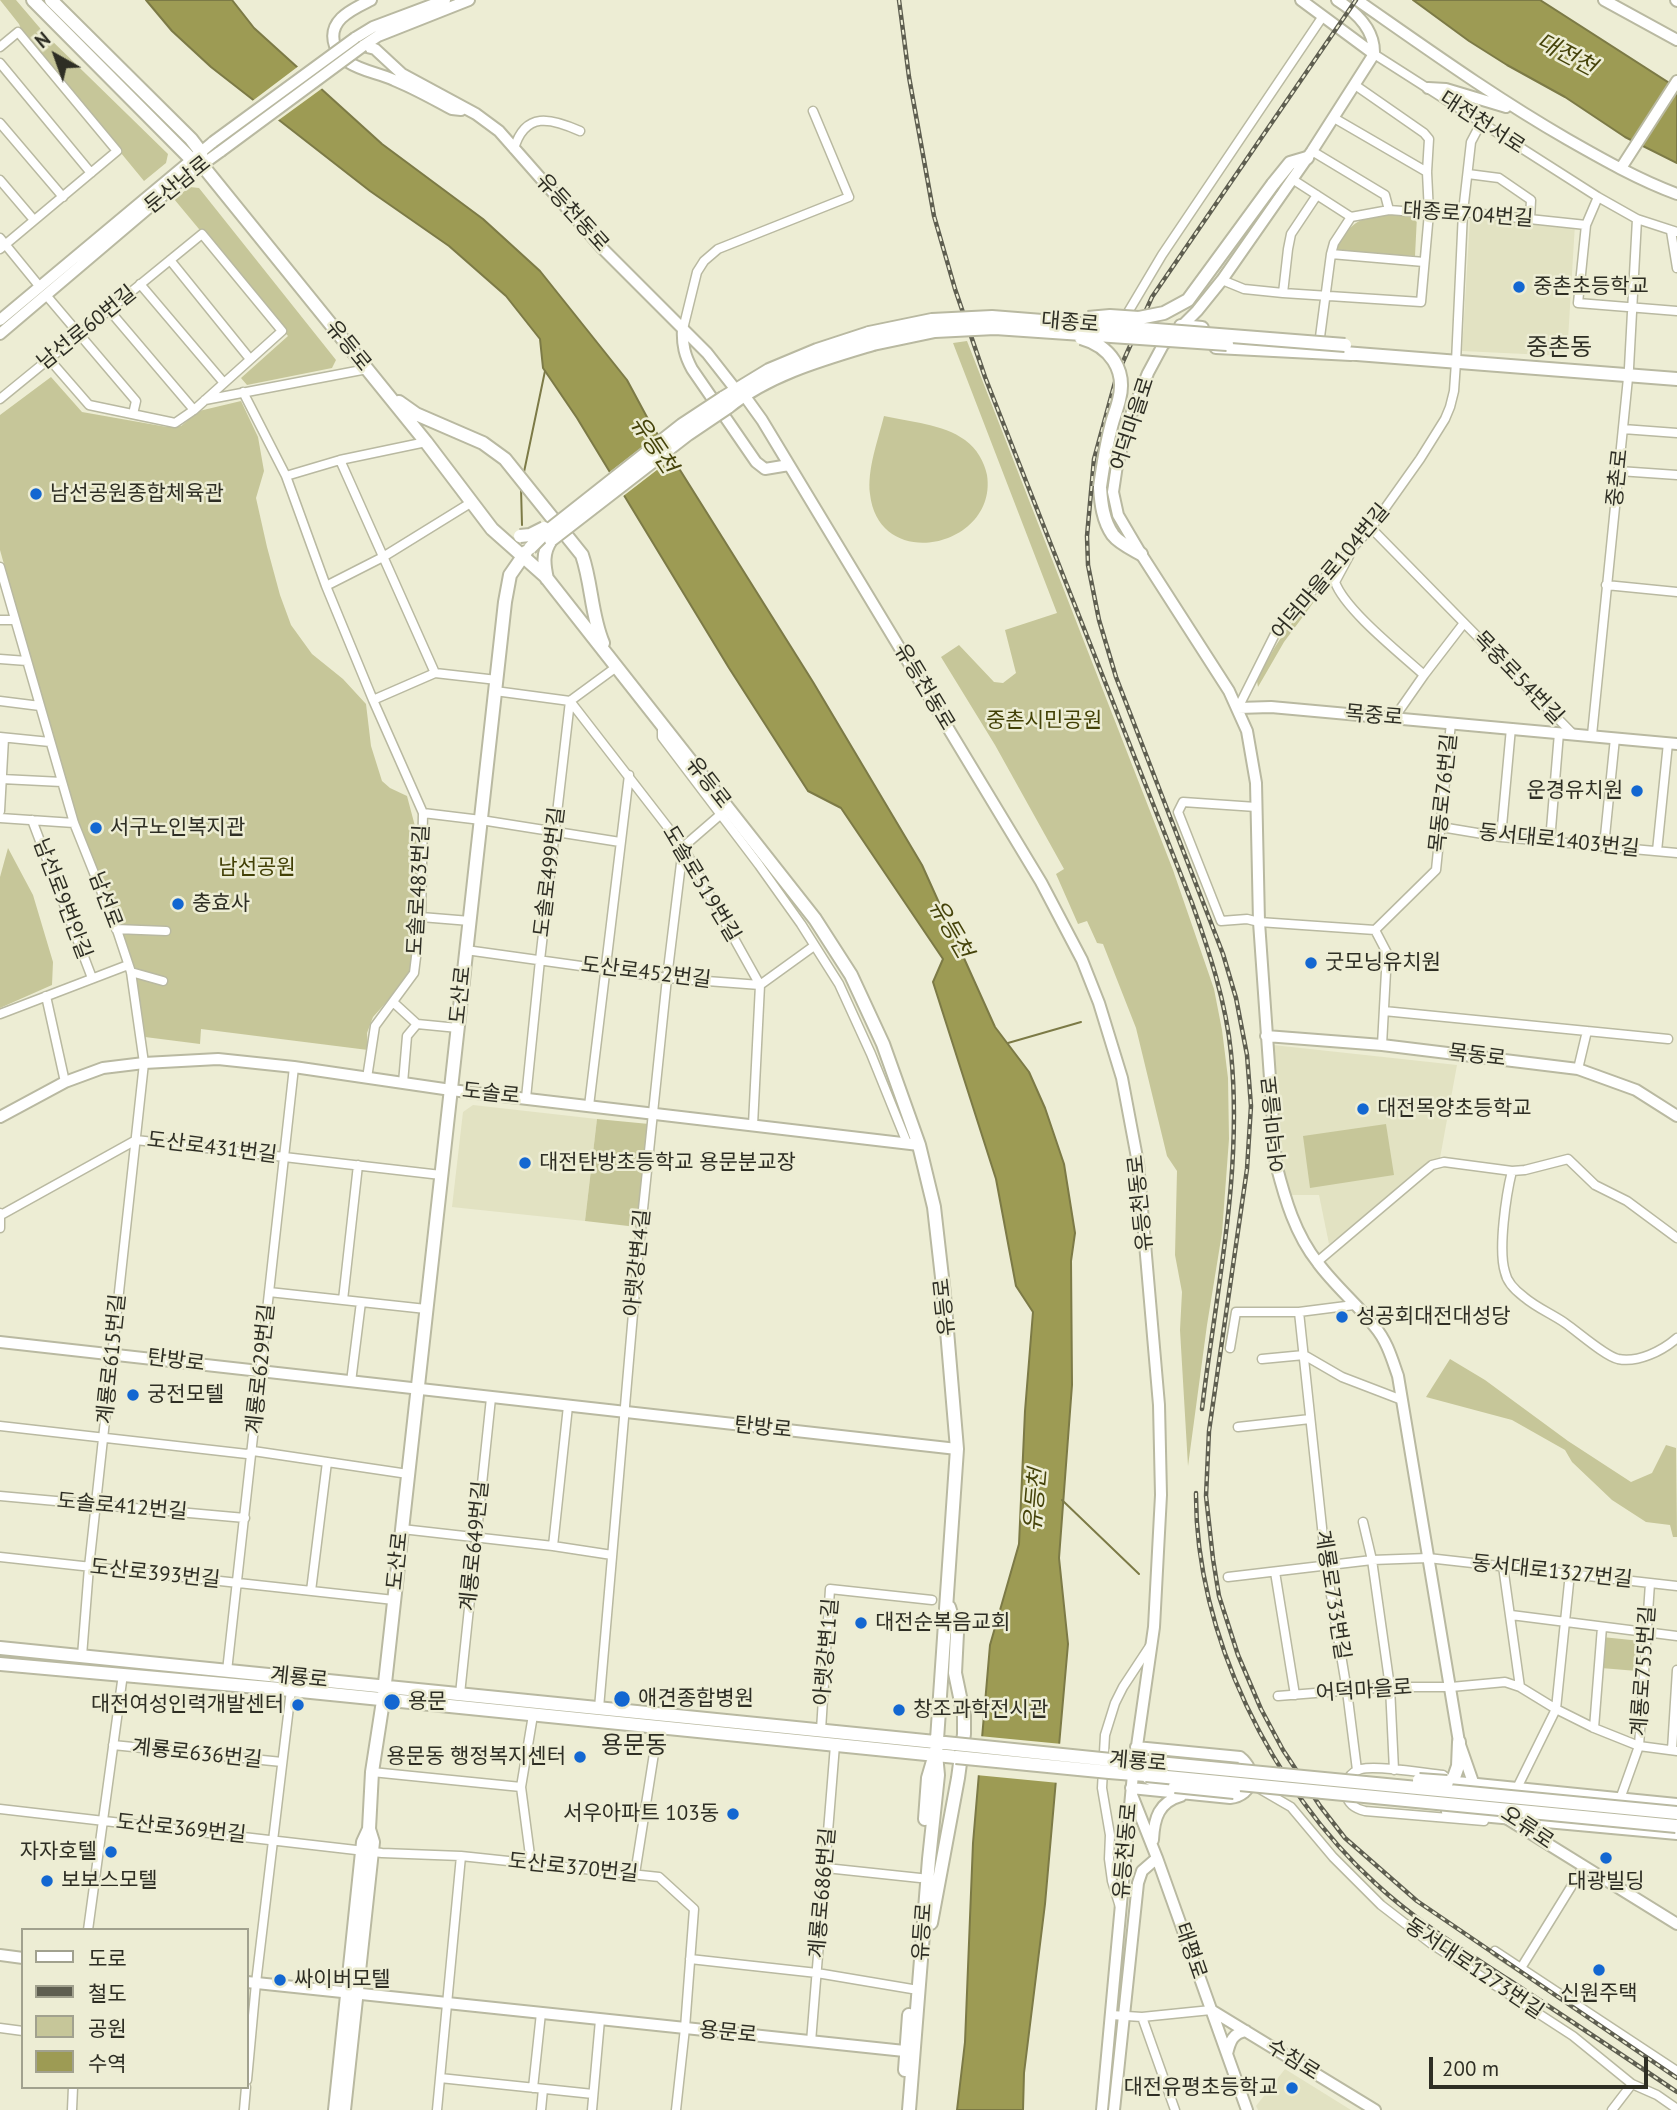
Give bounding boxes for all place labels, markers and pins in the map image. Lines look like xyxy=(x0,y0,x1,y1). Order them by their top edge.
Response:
place label: 중촌초등학교 xyxy=(1533,274,1649,300)
marker: 중촌초등학교 xyxy=(1511,279,1527,295)
place label: 남선공원종합체육관 xyxy=(50,481,224,507)
marker: 남선공원종합체육관 xyxy=(28,486,44,502)
place label: 운경유치원 xyxy=(1526,778,1623,804)
marker: 운경유치원 xyxy=(1629,783,1645,799)
place label: 서구노인복지관 xyxy=(110,815,245,841)
marker: 서구노인복지관 xyxy=(88,820,104,836)
place label: 충효사 xyxy=(192,891,250,917)
marker: 충효사 xyxy=(170,896,186,912)
place label: 굿모닝유치원 xyxy=(1325,950,1441,976)
marker: 굿모닝유치원 xyxy=(1303,955,1319,971)
place label: 대전목양초등학교 xyxy=(1377,1096,1532,1122)
marker: 대전목양초등학교 xyxy=(1355,1101,1371,1117)
place label: 대전탄방초등학교 용문분교장 xyxy=(539,1150,796,1176)
marker: 대전탄방초등학교 용문분교장 xyxy=(517,1155,533,1171)
place label: 성공회대전대성당 xyxy=(1356,1304,1511,1330)
marker: 성공회대전대성당 xyxy=(1334,1309,1350,1325)
place label: 궁전모텔 xyxy=(147,1382,224,1408)
marker: 궁전모텔 xyxy=(125,1387,141,1403)
place label: 대전순복음교회 xyxy=(875,1610,1010,1636)
marker: 대전순복음교회 xyxy=(853,1615,869,1631)
place label: 애견종합병원 xyxy=(638,1686,754,1712)
place label: 용문 xyxy=(408,1689,447,1715)
marker: 애견종합병원 xyxy=(612,1689,632,1709)
place label: 대전여성인력개발센터 xyxy=(91,1692,284,1718)
marker: 용문 xyxy=(382,1692,402,1712)
marker: 대전여성인력개발센터 xyxy=(290,1697,306,1713)
place label: 창조과학전시관 xyxy=(913,1697,1048,1723)
marker: 창조과학전시관 xyxy=(891,1702,907,1718)
place label: 용문동 행정복지센터 xyxy=(387,1744,566,1770)
marker: 용문동 행정복지센터 xyxy=(572,1749,588,1765)
place label: 서우아파트 103동 xyxy=(563,1801,719,1827)
marker: 서우아파트 103동 xyxy=(725,1806,741,1822)
place label: 자자호텔 xyxy=(20,1839,97,1865)
marker: 자자호텔 xyxy=(103,1844,119,1860)
marker: 대광빌딩 xyxy=(1598,1850,1614,1866)
place label: 보보스모텔 xyxy=(61,1868,158,1894)
place label: 대광빌딩 xyxy=(1567,1869,1645,1895)
marker: 보보스모텔 xyxy=(39,1873,55,1889)
marker: 신원주택 xyxy=(1591,1962,1607,1978)
place label: 싸이버모텔 xyxy=(294,1967,391,1993)
marker: 싸이버모텔 xyxy=(272,1972,288,1988)
place label: 신원주택 xyxy=(1560,1981,1638,2007)
place label: 대전유평초등학교 xyxy=(1123,2075,1278,2101)
marker: 대전유평초등학교 xyxy=(1284,2080,1300,2096)

